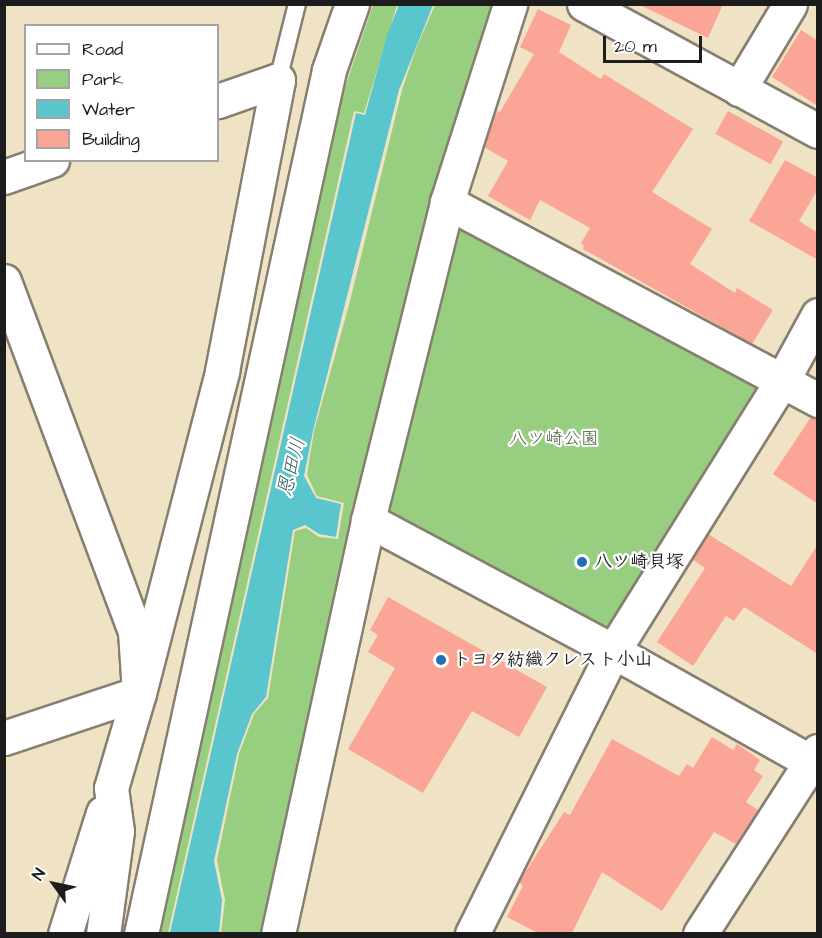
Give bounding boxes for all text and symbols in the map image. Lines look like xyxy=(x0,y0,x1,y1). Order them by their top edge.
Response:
legend xyxy=(24,24,219,162)
scale bar xyxy=(606,24,705,62)
text: 20 m xyxy=(614,34,657,59)
text: Road xyxy=(82,37,123,62)
text: Park xyxy=(82,67,124,92)
text: Water xyxy=(82,97,135,122)
text: Building xyxy=(82,127,140,152)
park label: 八ツ崎公園 xyxy=(509,428,599,450)
water label: 恩田川 xyxy=(273,435,311,499)
place label: 八ツ崎貝塚 xyxy=(594,551,684,573)
marker: 八ツ崎貝塚 xyxy=(575,555,589,569)
place label: トヨタ紡織クレスト小山 xyxy=(453,649,651,671)
marker: トヨタ紡織クレスト小山 xyxy=(434,653,448,667)
north arrow xyxy=(24,854,84,914)
text: N xyxy=(27,864,51,884)

